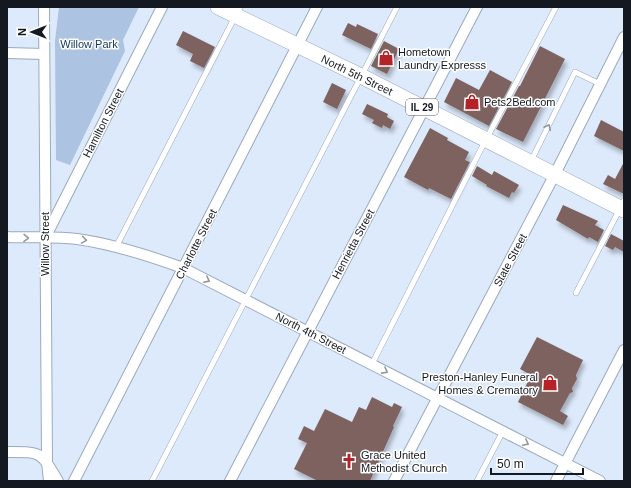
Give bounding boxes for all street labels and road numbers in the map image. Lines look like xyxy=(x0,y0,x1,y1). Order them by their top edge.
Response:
street label: North 5th Street xyxy=(319,53,395,97)
street label: Hamilton Street xyxy=(80,87,126,159)
road number: IL 29 xyxy=(406,99,438,115)
street label: Charlotte Street xyxy=(173,207,219,281)
street label: Henrietta Street xyxy=(330,207,376,281)
street label: Willow Street xyxy=(39,212,51,276)
street label: State Street xyxy=(491,232,529,288)
street label: North 4th Street xyxy=(274,310,348,356)

